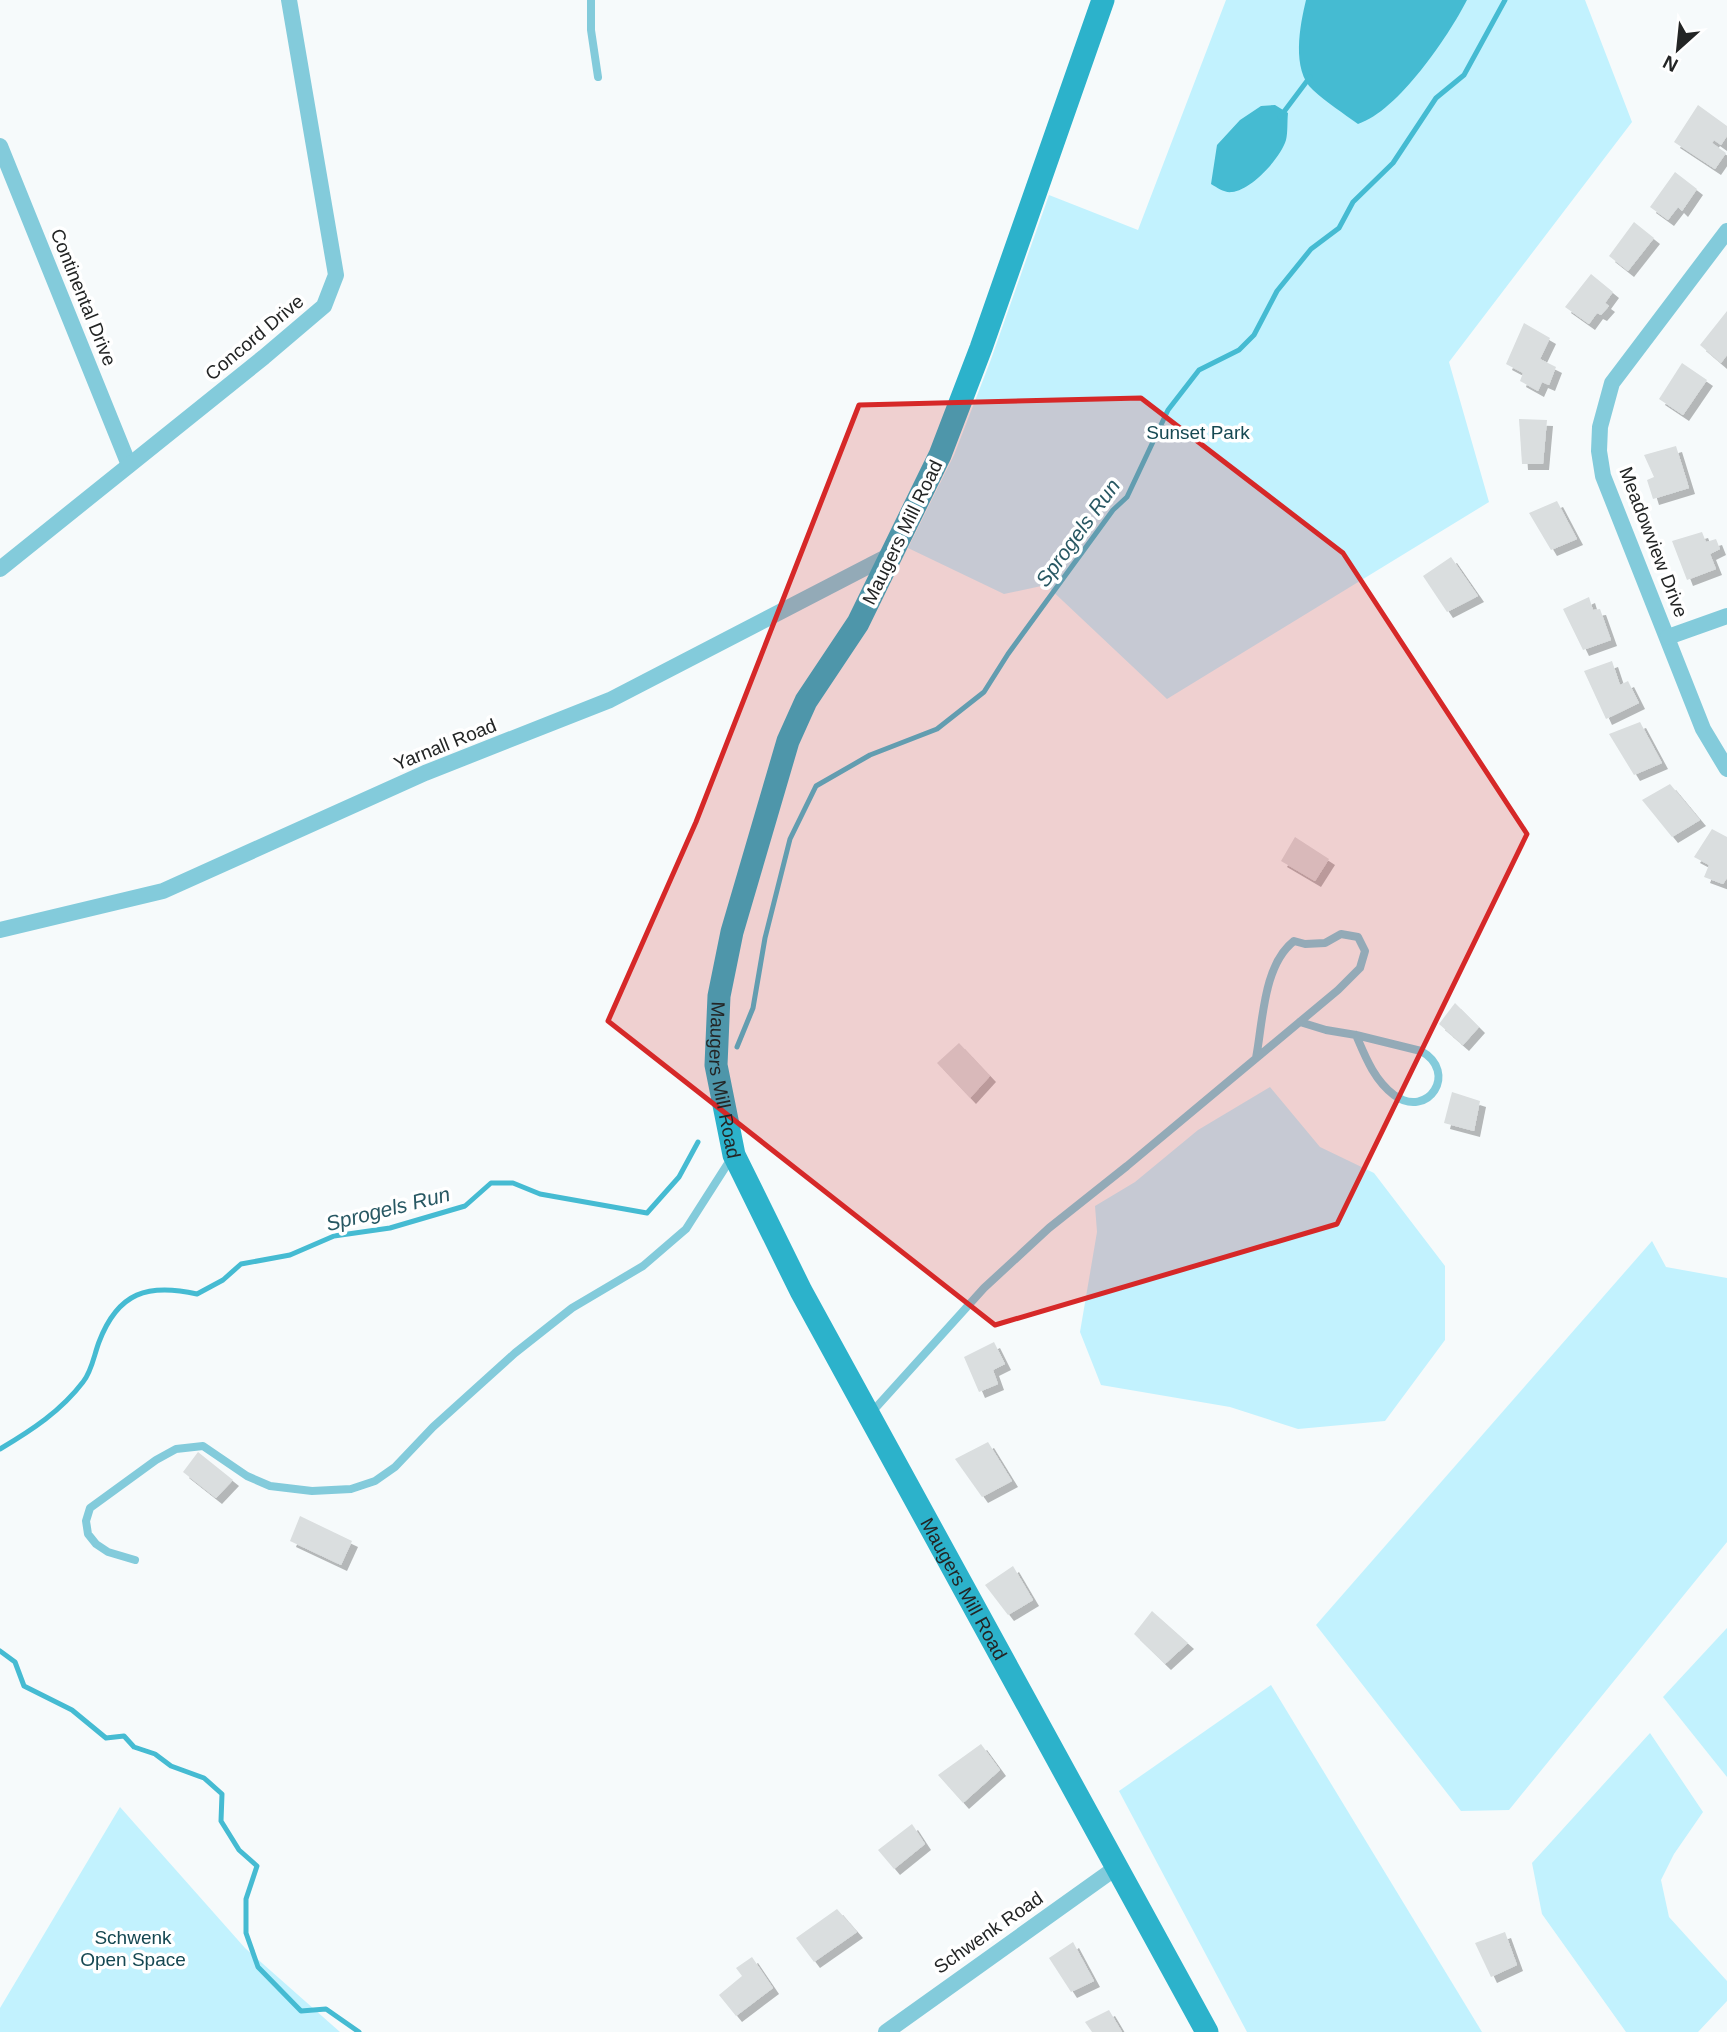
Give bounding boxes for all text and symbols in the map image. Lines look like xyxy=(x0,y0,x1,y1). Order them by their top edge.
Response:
north arrow xyxy=(1643,14,1713,84)
text: N xyxy=(1660,51,1681,76)
street label: Continental Drive xyxy=(47,226,121,369)
street label: Concord Drive xyxy=(201,290,308,384)
park label: Sunset Park xyxy=(1146,422,1250,443)
street label: Maugers Mill Road xyxy=(858,456,947,608)
street label: Meadowview Drive xyxy=(1615,464,1692,620)
water label: Sprogels Run xyxy=(1031,474,1124,591)
street label: Yarnall Road xyxy=(391,714,499,775)
street label: Maugers Mill Road xyxy=(705,1001,744,1160)
water label: Sprogels Run xyxy=(323,1182,452,1235)
street label: Maugers Mill Road xyxy=(916,1514,1011,1663)
street label: Schwenk Road xyxy=(930,1887,1047,1978)
park label: Schwenk Open Space xyxy=(80,1927,186,1970)

